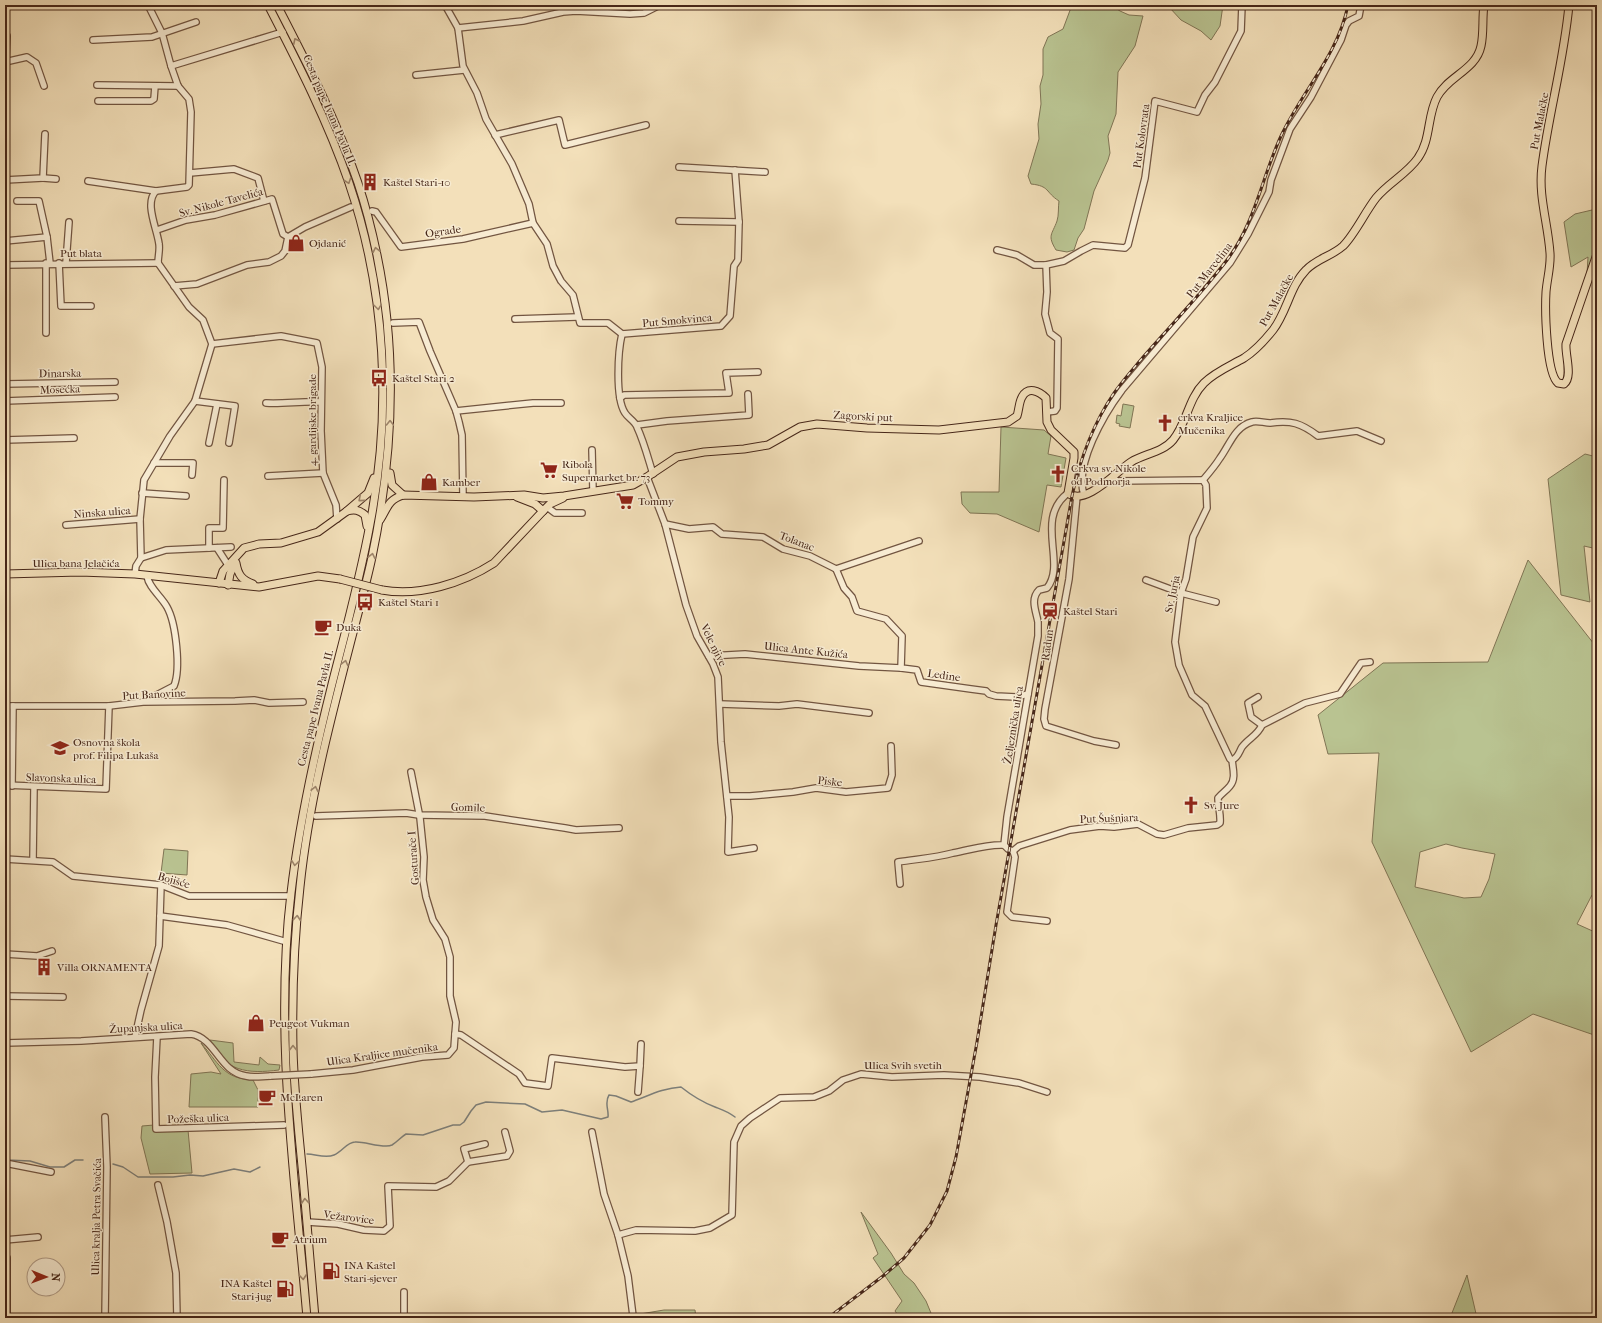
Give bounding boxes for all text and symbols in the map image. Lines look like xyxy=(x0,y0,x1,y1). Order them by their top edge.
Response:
one-way arrow xyxy=(293,38,301,45)
street label: Cesta pape Ivana Pavla II. xyxy=(300,53,359,168)
street label: Put Malačke xyxy=(1528,91,1552,151)
street label: Put Kolovrata xyxy=(1131,102,1153,169)
building icon: Kaštel Stari-10 xyxy=(360,172,380,192)
place label: Kaštel Stari-10 xyxy=(383,176,450,189)
one-way arrow xyxy=(343,177,352,184)
street label: Sv. Nikole Tavelića xyxy=(178,185,265,220)
street label: Ograde xyxy=(424,222,462,240)
shop icon: Ojdanić xyxy=(286,233,306,253)
place label: Ojdanić xyxy=(309,237,346,250)
street label: Put Marcelina xyxy=(1184,239,1236,301)
street label: Put blata xyxy=(60,247,103,260)
one-way arrow xyxy=(372,247,380,253)
street label: Put Malačke xyxy=(1257,271,1296,329)
one-way arrow xyxy=(373,304,382,310)
street label: Put Smokvinca xyxy=(642,311,713,330)
street label: Dinarska xyxy=(39,367,82,380)
bus stop icon: Kaštel Stari 2 xyxy=(369,368,389,388)
place label: Kaštel Stari 2 xyxy=(392,372,455,385)
street label: 4. gardijske brigade xyxy=(306,373,319,466)
street label: Mosećka xyxy=(40,382,81,397)
street label: Zagorski put xyxy=(833,408,893,425)
place label: crkva Kraljice Mučenika xyxy=(1178,411,1244,437)
church icon: crkva Kraljice Mučenika xyxy=(1155,413,1175,433)
one-way arrow xyxy=(386,420,395,426)
place label: Ribola Supermarket br. 73 xyxy=(562,458,650,484)
supermarket icon: Ribola Supermarket br. 73 xyxy=(539,460,559,480)
place label: Crkva sv. Nikole od Podmorja xyxy=(1071,462,1146,488)
church icon: Crkva sv. Nikole od Podmorja xyxy=(1048,464,1068,484)
shop icon: Kamber xyxy=(419,472,439,492)
place label: Kamber xyxy=(442,476,481,489)
supermarket icon: Tommy xyxy=(615,491,635,511)
one-way arrow xyxy=(359,494,366,501)
place label: Tommy xyxy=(638,495,675,508)
street label: Ninska ulica xyxy=(73,504,132,521)
street label: Tolanac xyxy=(778,529,816,554)
one-way arrow xyxy=(368,553,376,559)
street label: Ulica bana Jelačića xyxy=(32,557,120,570)
street label: Sv. Jurja xyxy=(1162,573,1183,614)
bus stop icon: Kaštel Stari 1 xyxy=(355,592,375,612)
place label: Kaštel Stari 1 xyxy=(378,596,439,609)
station icon: Kaštel Stari xyxy=(1040,601,1060,621)
place label: Kaštel Stari xyxy=(1063,605,1118,618)
cafe icon: Duka xyxy=(313,617,333,637)
place label: Duka xyxy=(336,621,362,634)
street label: Vele njive xyxy=(697,621,730,669)
street label: Radun xyxy=(1039,628,1056,662)
street label: Ulica Ante Kužića xyxy=(763,640,849,661)
street label: Cesta pape Ivana Pavla II. xyxy=(295,649,336,768)
one-way arrow xyxy=(341,659,349,666)
street label: Ledine xyxy=(927,667,962,684)
street label: Željeznička ulica xyxy=(1001,684,1026,765)
street label: Put Banovine xyxy=(122,686,187,703)
place label: Osnovna škola prof. Filipa Lukaša xyxy=(72,736,160,762)
school or university icon: Osnovna škola prof. Filipa Lukaša xyxy=(50,738,70,758)
street label: Slavonska ulica xyxy=(26,771,97,786)
street label: Piske xyxy=(817,774,844,789)
one-way arrow xyxy=(311,786,319,792)
church icon: Sv. Jure xyxy=(1181,795,1201,815)
place label: Sv. Jure xyxy=(1204,799,1240,812)
street label: Gomile xyxy=(451,800,486,815)
street label: Put Šušnjara xyxy=(1079,811,1140,826)
street label: Gosturače I xyxy=(405,830,422,886)
one-way arrow xyxy=(291,859,300,866)
street label: Bojišće xyxy=(156,870,192,891)
one-way arrow xyxy=(292,915,301,921)
building icon: Villa ORNAMENTA xyxy=(34,957,54,977)
place label: Villa ORNAMENTA xyxy=(56,961,153,974)
shop icon: Peugeot Vukman xyxy=(246,1013,266,1033)
place label: Peugeot Vukman xyxy=(269,1017,350,1030)
street label: Županjska ulica xyxy=(109,1019,184,1036)
street label: Ulica Kraljice mučenika xyxy=(326,1040,439,1069)
one-way arrow xyxy=(289,1045,297,1051)
street label: Ulica Svih svetih xyxy=(864,1059,943,1072)
cafe icon: McLaren xyxy=(257,1087,277,1107)
place label: McLaren xyxy=(280,1091,324,1104)
street label: Požeška ulica xyxy=(167,1111,230,1126)
street label: Ulica kralja Petra Svačića xyxy=(89,1157,104,1276)
one-way arrow xyxy=(301,1198,310,1204)
street label: Vežarovice xyxy=(322,1208,376,1227)
cafe icon: Atrium xyxy=(270,1229,290,1249)
place label: Atrium xyxy=(292,1233,328,1246)
north arrow xyxy=(26,1257,66,1297)
place label: INA Kaštel Stari-sjever xyxy=(344,1259,397,1285)
fuel station icon: INA Kaštel Stari-sjever xyxy=(321,1261,341,1281)
text: N xyxy=(49,1273,62,1282)
one-way arrow xyxy=(299,1274,308,1280)
place label: INA Kaštel Stari-jug xyxy=(220,1277,272,1303)
fuel station icon: INA Kaštel Stari-jug xyxy=(275,1279,295,1299)

